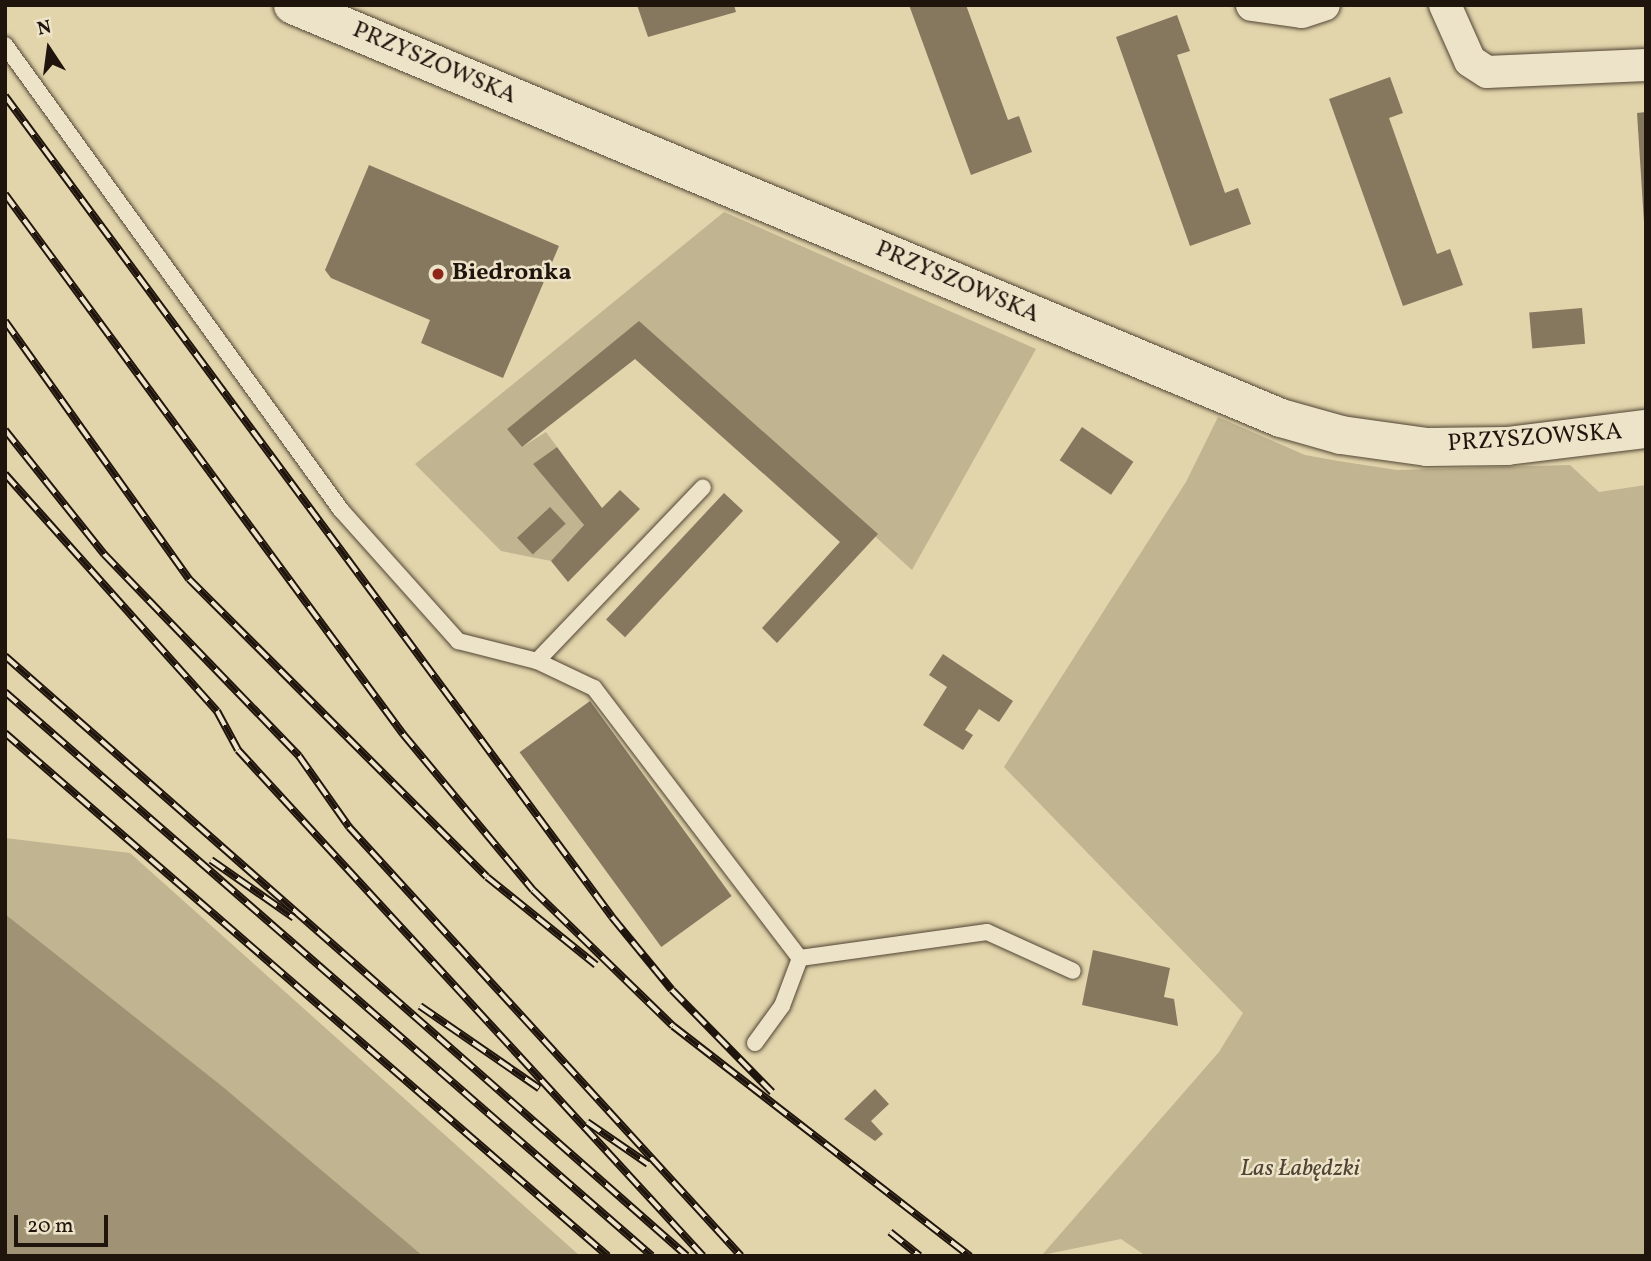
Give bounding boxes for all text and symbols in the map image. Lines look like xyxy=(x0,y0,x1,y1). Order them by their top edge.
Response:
north arrow xyxy=(14,14,84,84)
text: N xyxy=(35,14,54,43)
street label: PRZYSZOWSKA xyxy=(348,17,520,111)
street label: PRZYSZOWSKA xyxy=(871,236,1043,330)
place label: Biedronka xyxy=(452,260,572,288)
marker: Biedronka xyxy=(430,266,446,282)
street label: PRZYSZOWSKA xyxy=(1447,419,1623,459)
park label: Las Łabędzki xyxy=(1240,1156,1360,1184)
scale bar xyxy=(18,1202,112,1246)
text: 20 m xyxy=(27,1212,73,1241)

